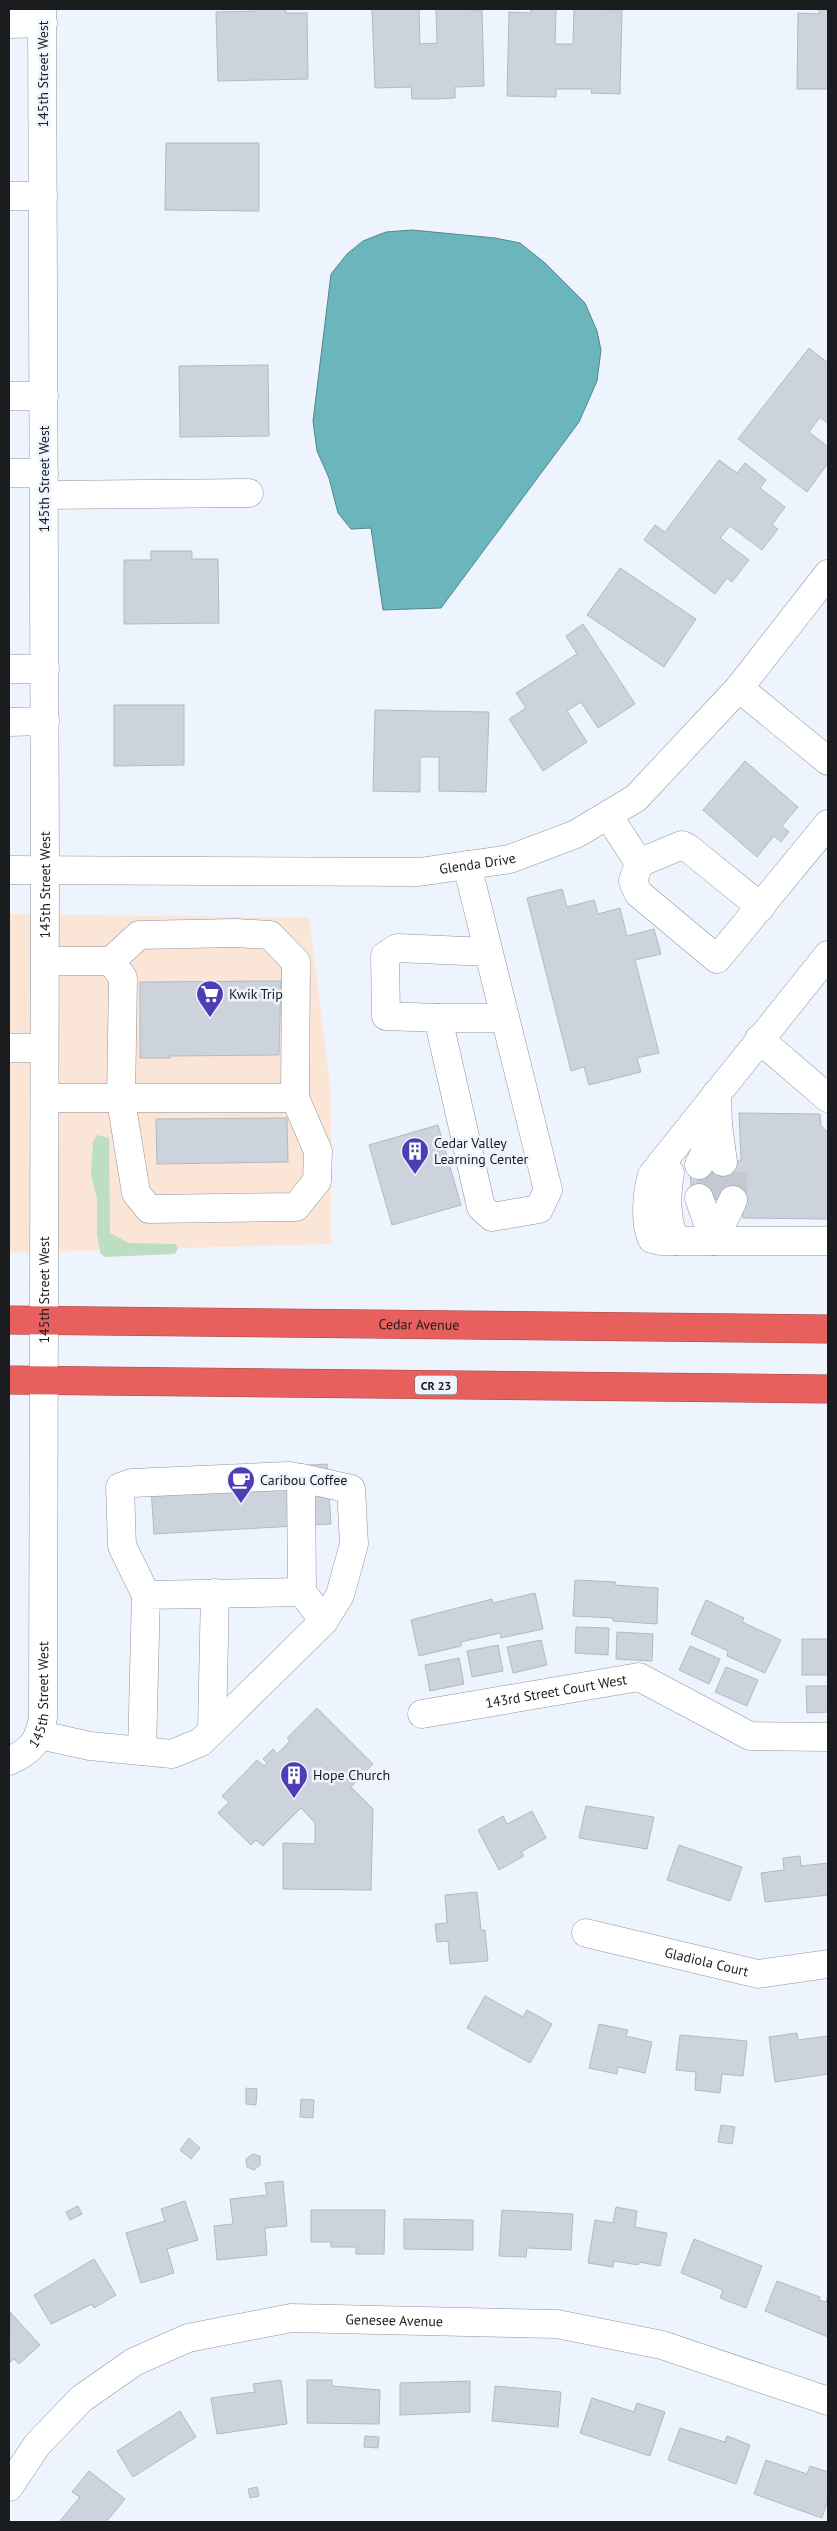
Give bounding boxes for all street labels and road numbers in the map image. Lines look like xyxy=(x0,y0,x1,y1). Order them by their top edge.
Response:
street label: 145th Street West xyxy=(34,20,52,128)
street label: 145th Street West xyxy=(35,425,53,533)
street label: 145th Street West xyxy=(36,831,54,939)
street label: Glenda Drive xyxy=(438,849,518,878)
street label: 145th Street West xyxy=(35,1236,53,1344)
street label: Cedar Avenue xyxy=(378,1315,460,1334)
road number: CR 23 xyxy=(415,1376,457,1394)
street label: 145th Street West xyxy=(24,1641,53,1751)
street label: 143rd Street Court West xyxy=(484,1670,628,1712)
street label: Gladiola Court xyxy=(663,1943,751,1981)
street label: Genesee Avenue xyxy=(345,2310,443,2330)

